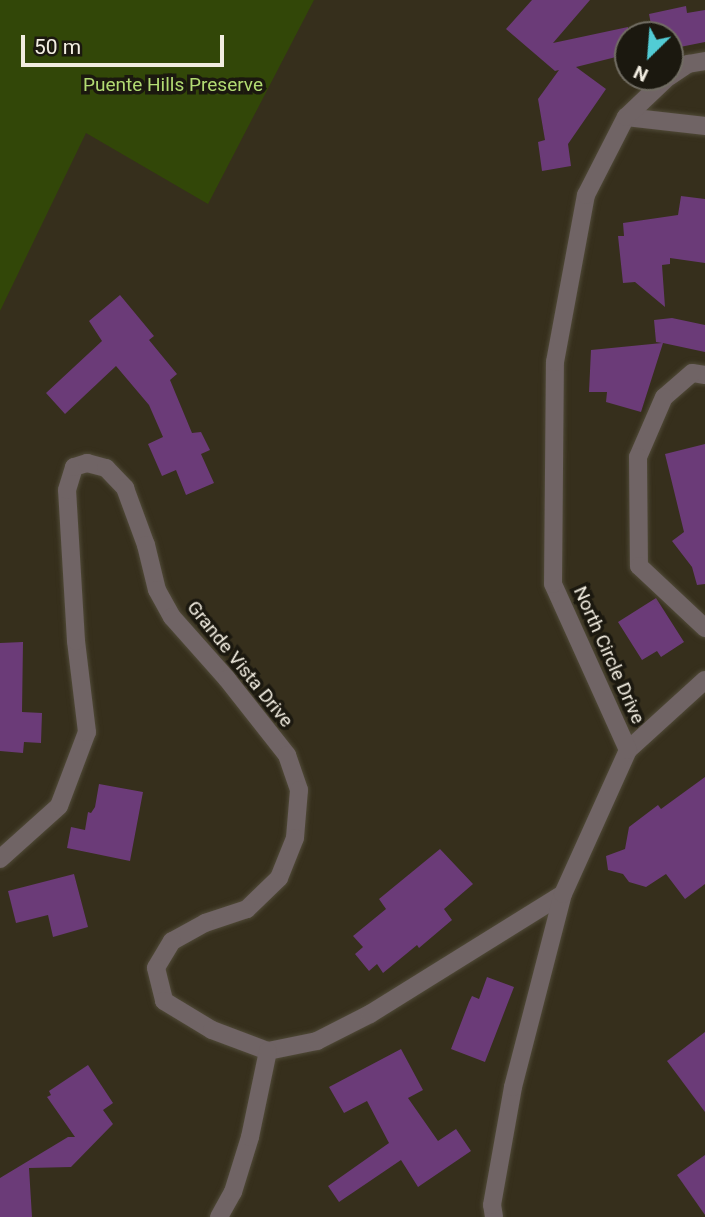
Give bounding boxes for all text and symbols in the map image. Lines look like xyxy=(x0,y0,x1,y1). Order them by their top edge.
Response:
scale bar xyxy=(24,21,228,65)
north arrow xyxy=(614,21,684,91)
text: 50 m xyxy=(34,35,81,59)
text: N xyxy=(630,60,652,87)
park label: Puente Hills Preserve xyxy=(83,74,263,96)
street label: North Circle Drive xyxy=(568,583,650,727)
street label: Grande Vista Drive xyxy=(182,596,298,732)

